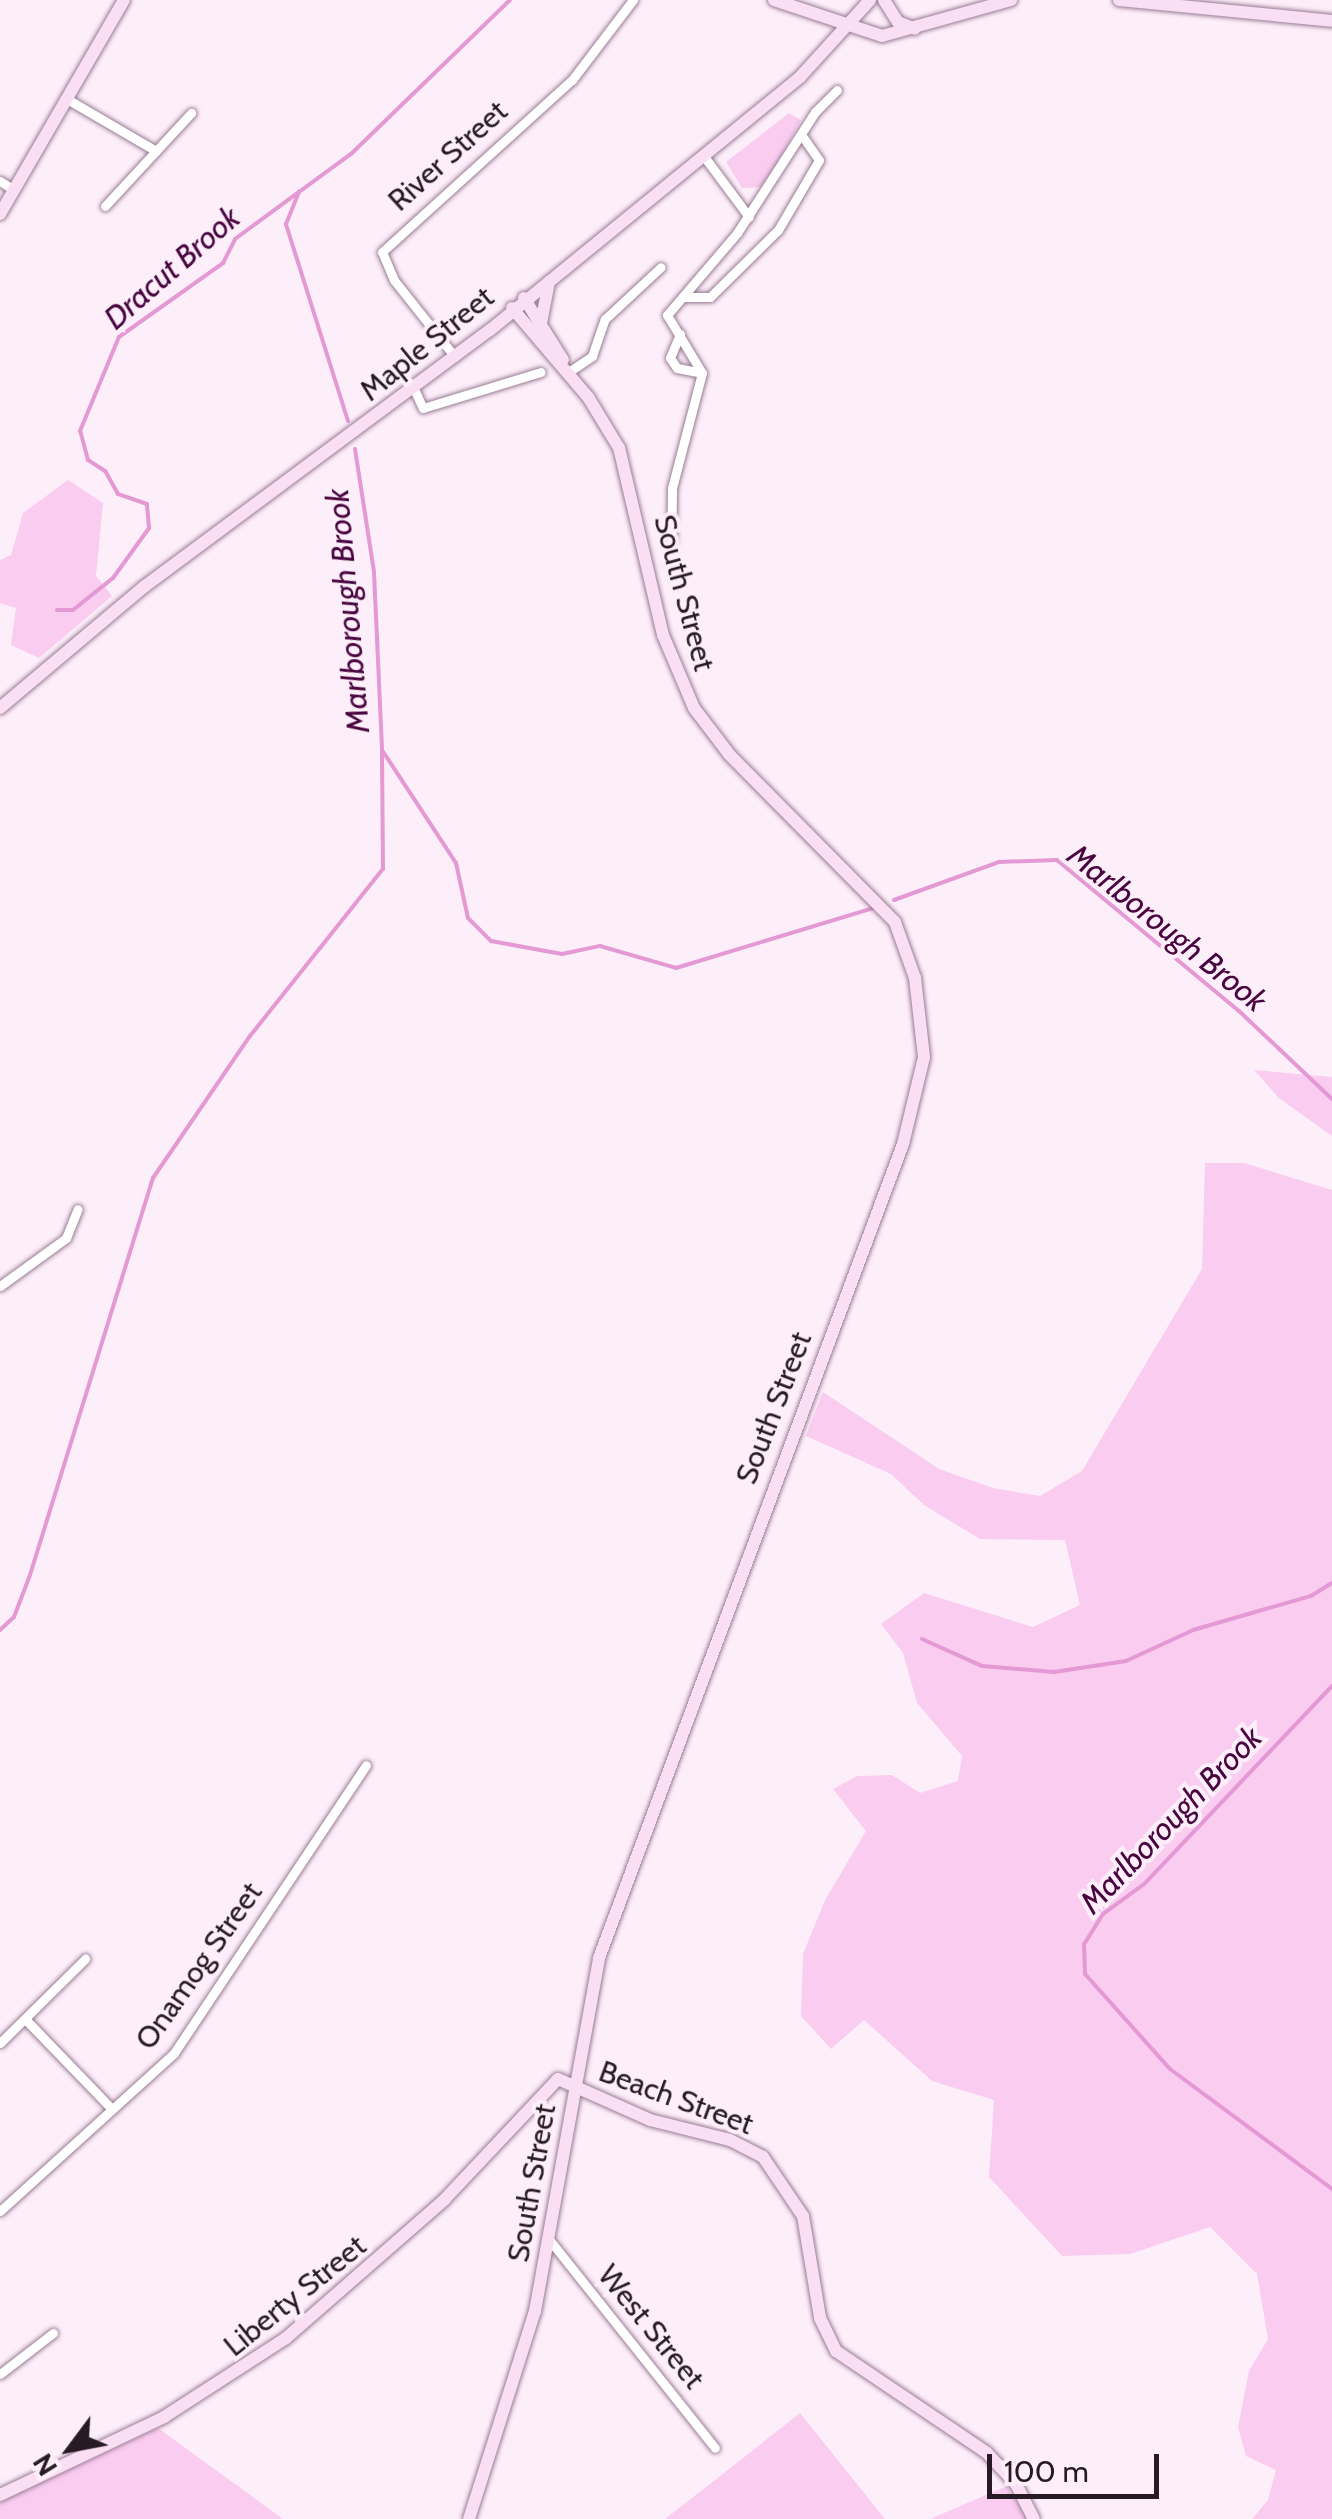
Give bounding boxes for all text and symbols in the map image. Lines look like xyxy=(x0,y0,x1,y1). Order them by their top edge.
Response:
street label: River Street xyxy=(381,93,515,219)
water label: Dracut Brook xyxy=(96,199,248,337)
street label: Maple Street xyxy=(353,279,501,409)
water label: Marlborough Brook xyxy=(318,487,378,735)
street label: South Street xyxy=(646,511,722,675)
water label: Marlborough Brook xyxy=(1060,836,1274,1020)
street label: South Street xyxy=(729,1327,819,1489)
water label: Marlborough Brook xyxy=(1072,1719,1270,1921)
street label: Onamog Street xyxy=(128,1876,270,2056)
street label: Beach Street xyxy=(594,2053,758,2143)
street label: South Street xyxy=(500,2101,564,2265)
street label: Liberty Street xyxy=(217,2228,373,2364)
street label: West Street xyxy=(590,2258,712,2396)
north arrow xyxy=(20,2399,120,2499)
scale bar xyxy=(992,2434,1164,2496)
text: N xyxy=(25,2448,64,2482)
text: 100 m xyxy=(1004,2453,1089,2490)

